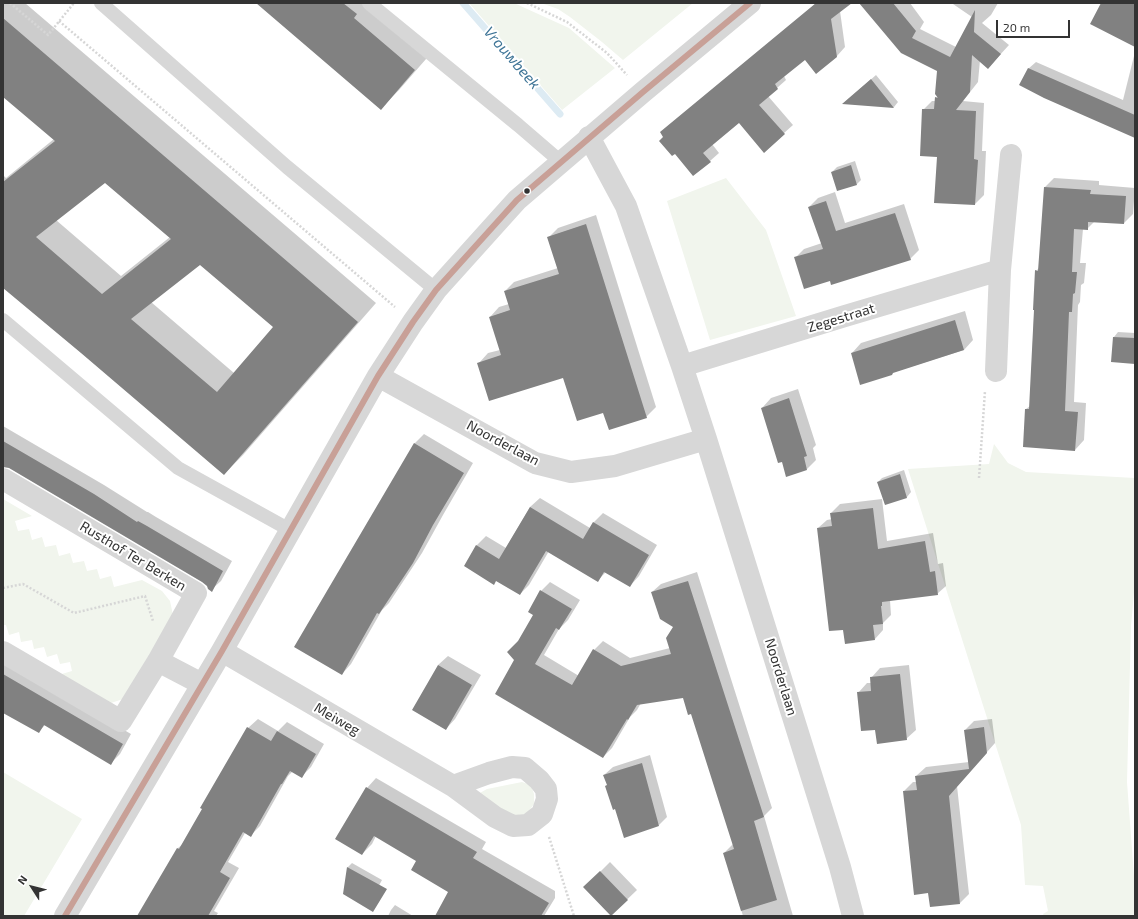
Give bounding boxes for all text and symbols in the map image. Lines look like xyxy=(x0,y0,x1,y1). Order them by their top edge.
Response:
scale bar xyxy=(998,12,1072,38)
text: 20 m xyxy=(1003,20,1030,34)
water label: Vrouwbeek xyxy=(480,23,544,93)
unlabelled marker xyxy=(522,186,532,196)
street label: Zegestraat xyxy=(805,300,877,336)
street label: Noorderlaan xyxy=(464,417,542,469)
street label: Rusthof Ter Berken xyxy=(77,518,189,594)
street label: Noorderlaan xyxy=(761,636,801,718)
street label: Meiweg xyxy=(311,699,363,739)
north arrow xyxy=(12,867,52,907)
text: N xyxy=(14,873,29,887)

